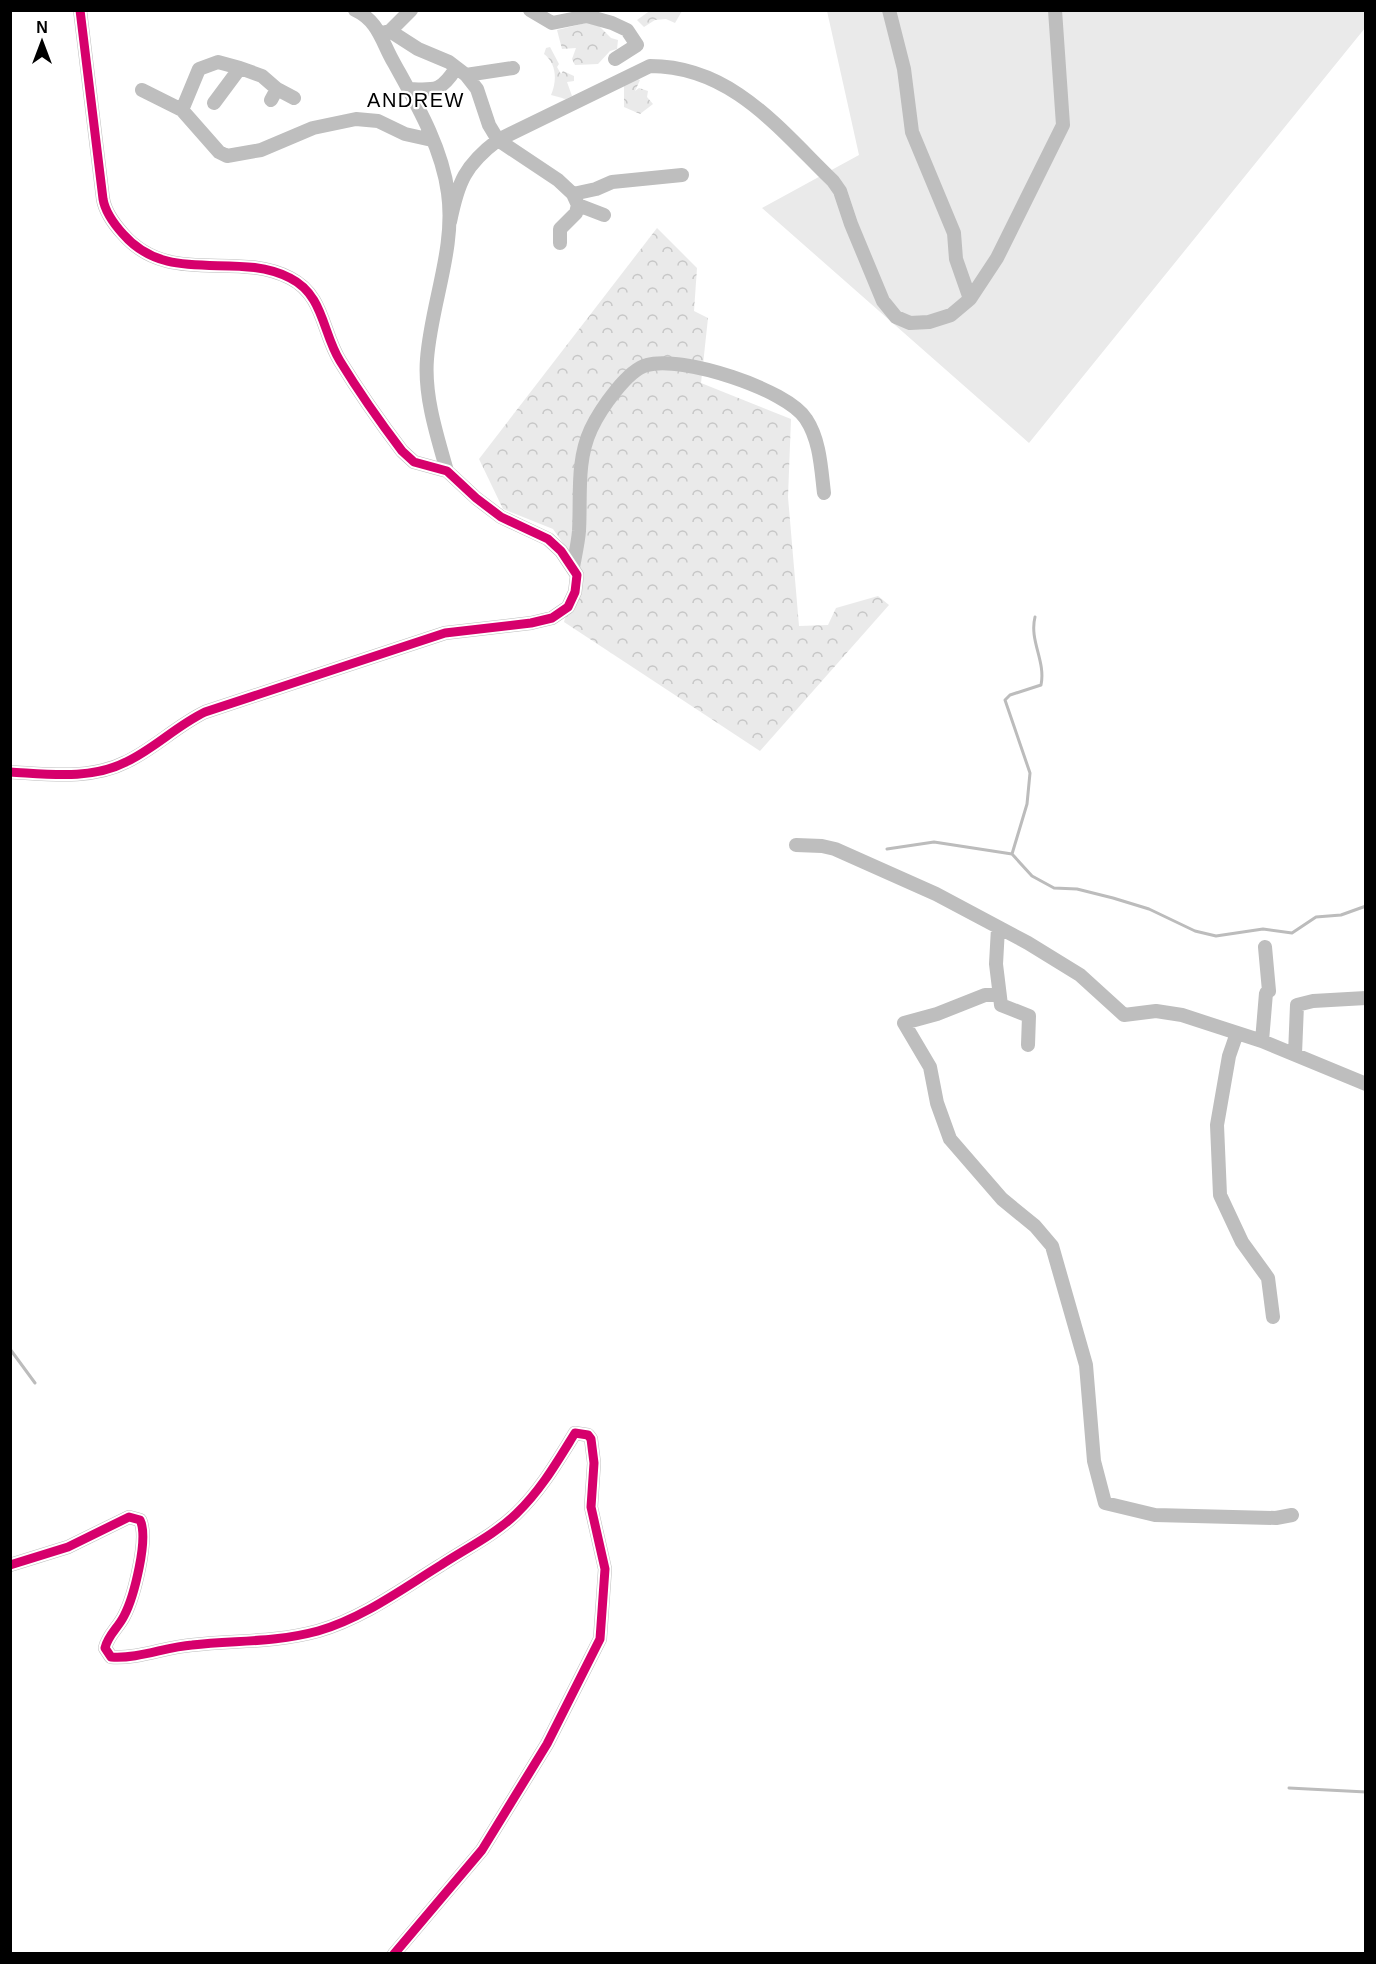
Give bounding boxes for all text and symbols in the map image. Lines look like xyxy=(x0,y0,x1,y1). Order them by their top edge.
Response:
north arrow xyxy=(12,12,72,72)
text: N xyxy=(36,19,48,36)
district label: ANDREW xyxy=(367,89,465,111)

